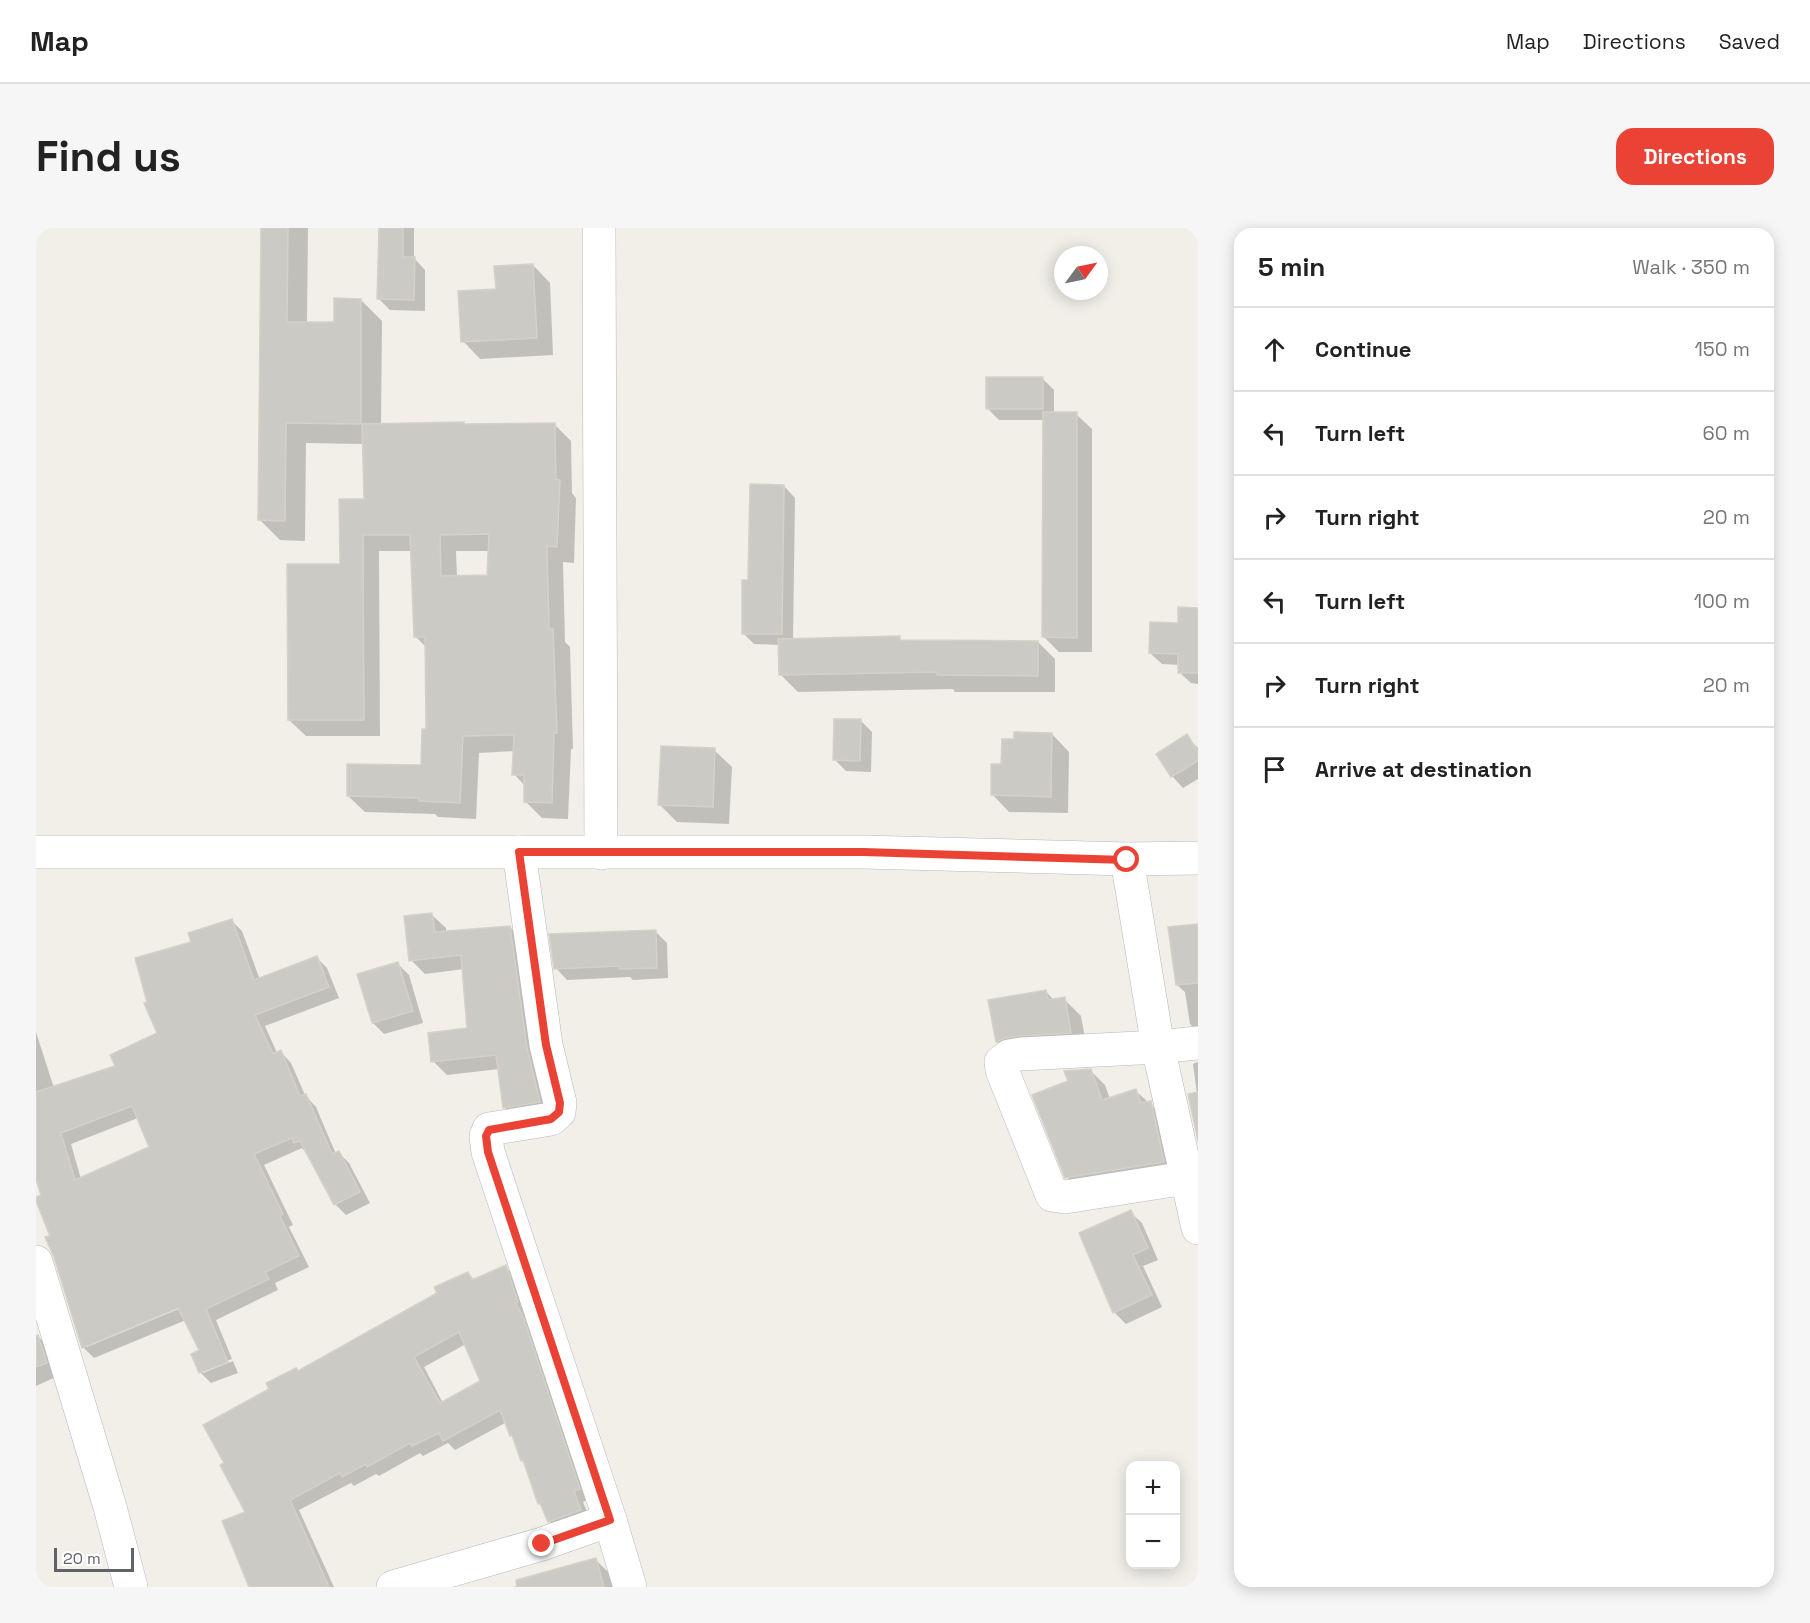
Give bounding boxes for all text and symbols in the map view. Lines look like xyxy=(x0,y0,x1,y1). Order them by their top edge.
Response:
text: Map xyxy=(30,23,89,59)
text: Map xyxy=(1506,28,1550,55)
text: Directions xyxy=(1583,28,1686,55)
text: Saved xyxy=(1719,28,1780,55)
button: Directions xyxy=(1616,128,1774,185)
text: Find us xyxy=(36,130,181,183)
north arrow xyxy=(1054,246,1108,300)
text: 5 min xyxy=(1258,250,1325,284)
text: Walk · 350 m xyxy=(1632,254,1750,280)
icon: ahead xyxy=(1258,333,1291,366)
text: Continue xyxy=(1315,335,1411,363)
text: 150 m xyxy=(1695,336,1750,362)
icon: left xyxy=(1258,417,1291,450)
text: Turn left xyxy=(1315,419,1405,447)
text: 60 m xyxy=(1703,420,1750,446)
icon: right xyxy=(1258,501,1291,534)
text: Turn right xyxy=(1315,503,1420,531)
text: 20 m xyxy=(1703,504,1750,530)
icon: left xyxy=(1258,585,1291,618)
text: Turn left xyxy=(1315,587,1405,615)
text: 100 m xyxy=(1694,588,1750,614)
icon: right xyxy=(1258,669,1291,702)
text: Turn right xyxy=(1315,671,1420,699)
text: 20 m xyxy=(1703,672,1750,698)
icon: arrive xyxy=(1258,753,1291,786)
text: Arrive at destination xyxy=(1315,755,1532,783)
route start xyxy=(1113,846,1139,872)
map controls xyxy=(1126,1461,1180,1569)
button: + xyxy=(1126,1461,1180,1515)
button: − xyxy=(1126,1515,1180,1569)
route end xyxy=(528,1530,554,1556)
scale bar xyxy=(54,1545,134,1572)
text: 20 m xyxy=(63,1548,101,1569)

